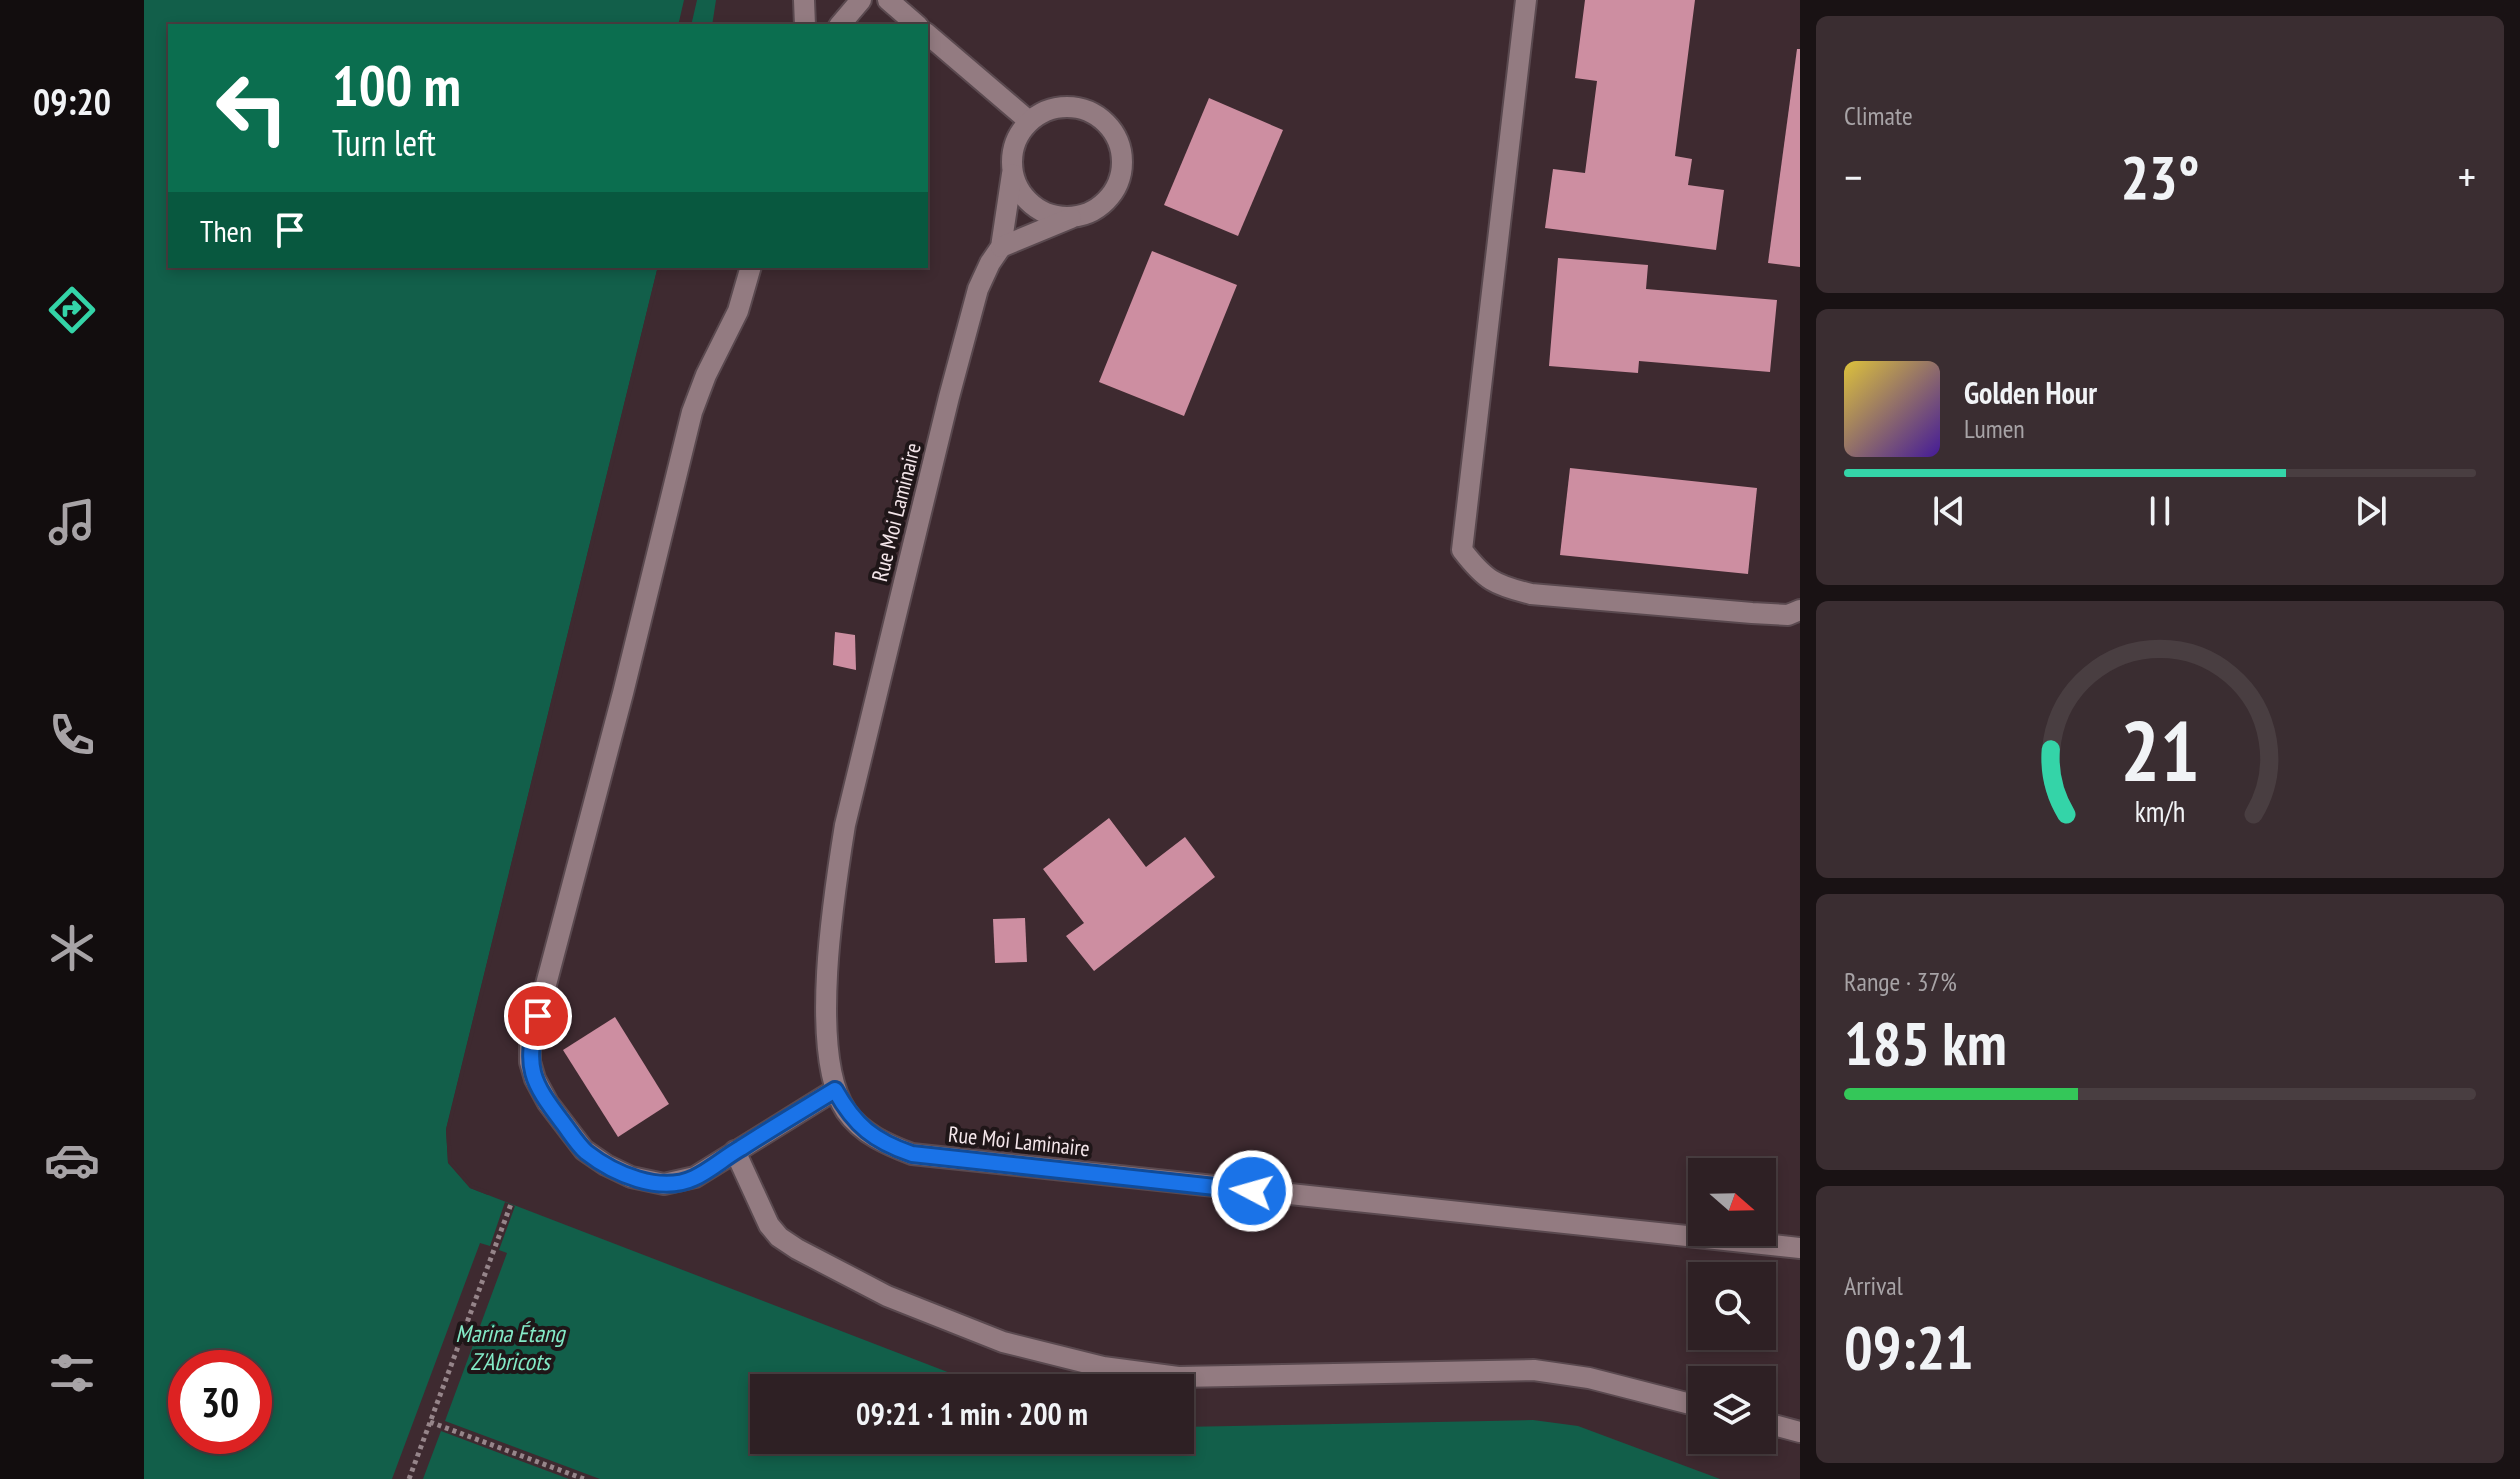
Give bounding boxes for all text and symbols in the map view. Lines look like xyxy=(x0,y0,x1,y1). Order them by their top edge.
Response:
text: 100 m xyxy=(332,49,461,121)
icon: left xyxy=(200,56,304,160)
text: 09:20 xyxy=(33,78,111,125)
text: Climate xyxy=(1844,99,1913,132)
text: Turn left xyxy=(332,119,436,166)
text: 23° xyxy=(2120,138,2200,216)
text: − xyxy=(1844,148,1862,205)
text: + xyxy=(2458,148,2476,205)
icon: arrive xyxy=(268,208,312,252)
text: Then xyxy=(200,211,252,250)
icon: directions xyxy=(44,282,100,338)
text: Golden Hour xyxy=(1964,373,2097,412)
text: Lumen xyxy=(1964,412,2025,445)
street label: Rue Moi Laminaire xyxy=(865,440,927,584)
icon: previous xyxy=(1927,489,1971,533)
icon: pause xyxy=(2138,489,2182,533)
icon: next xyxy=(2349,489,2393,533)
icon: music xyxy=(44,494,100,550)
text: 21 xyxy=(2120,696,2200,804)
icon: phone xyxy=(44,707,100,763)
text: km/h xyxy=(2135,794,2185,831)
icon: climate xyxy=(44,920,100,976)
text: Range · 37% xyxy=(1844,965,1957,998)
pin xyxy=(504,982,572,1050)
icon: arrive xyxy=(516,994,560,1038)
text: 185 km xyxy=(1844,1004,2007,1082)
street label: Rue Moi Laminaire xyxy=(947,1120,1091,1162)
icon: car xyxy=(44,1132,100,1188)
position arrow xyxy=(1210,1149,1294,1233)
north arrow xyxy=(1688,1158,1776,1246)
map controls xyxy=(1688,1158,1776,1454)
button: search xyxy=(1688,1262,1776,1350)
text: Arrival xyxy=(1844,1269,1903,1302)
text: 09:21 xyxy=(1844,1308,1974,1386)
water label: Marina Étang Z'Abricots xyxy=(455,1318,566,1377)
icon: filters xyxy=(44,1345,100,1401)
speed limit sign: 30 xyxy=(168,1350,272,1454)
button: layers xyxy=(1688,1366,1776,1454)
text: 09:21 · 1 min · 200 m xyxy=(856,1394,1088,1433)

